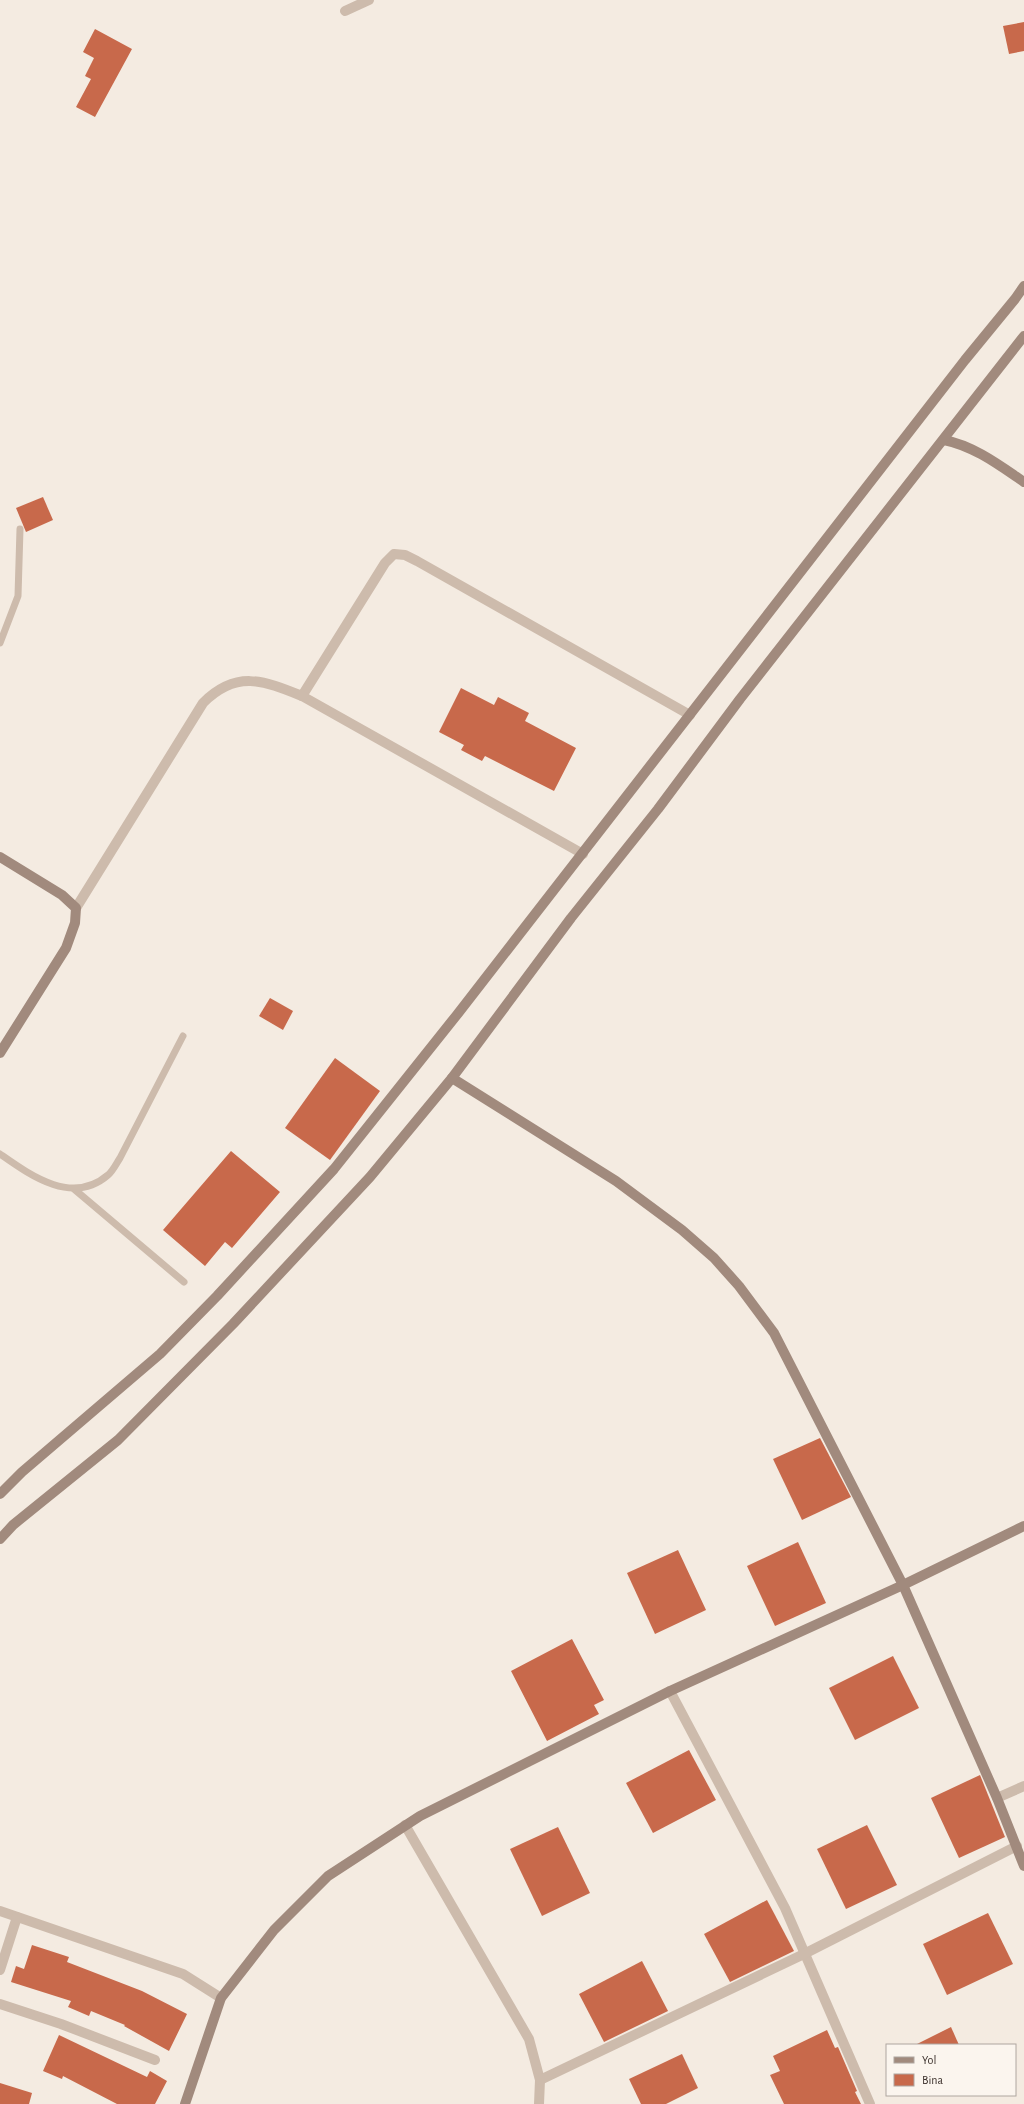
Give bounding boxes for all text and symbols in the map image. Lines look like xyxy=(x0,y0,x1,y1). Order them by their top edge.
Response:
legend xyxy=(886,2044,1016,2096)
text: Yol xyxy=(922,2054,936,2066)
text: Bina xyxy=(922,2074,944,2086)

